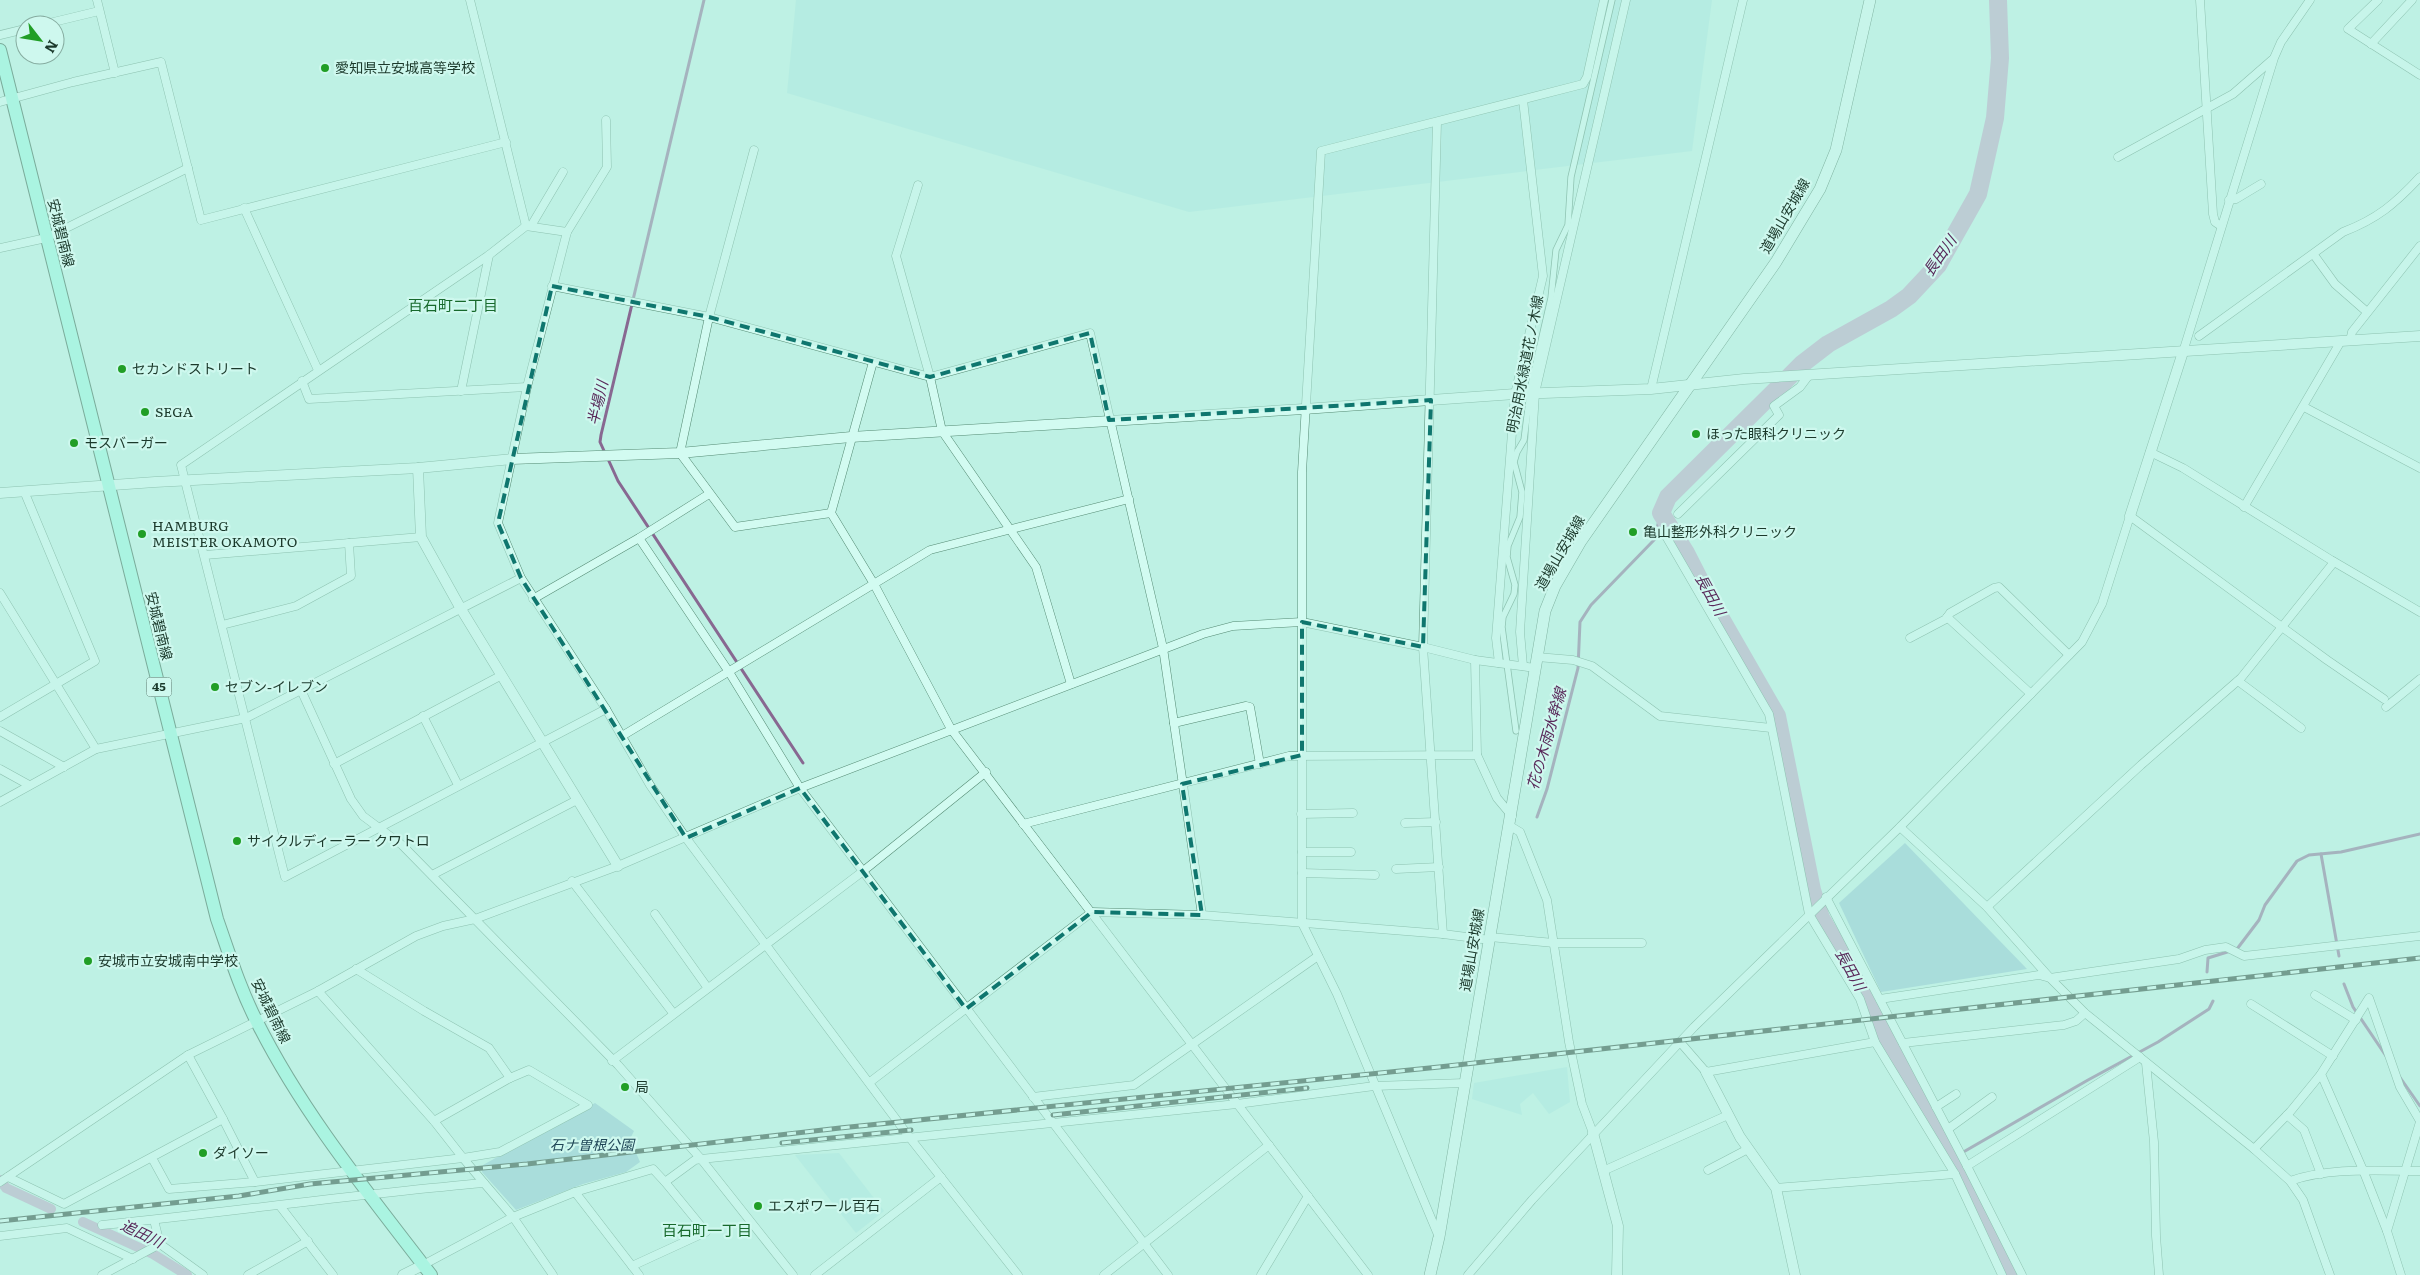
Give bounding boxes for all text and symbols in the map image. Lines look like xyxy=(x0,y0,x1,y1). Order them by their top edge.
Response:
north arrow xyxy=(15,15,65,65)
text: N xyxy=(40,37,64,58)
place label: 愛知県立安城高等学校 xyxy=(335,57,475,77)
marker: 愛知県立安城高等学校 xyxy=(319,62,331,74)
street label: 道場山安城線 xyxy=(1754,174,1814,257)
street label: 安城碧南線 xyxy=(44,196,80,269)
water label: 長田川 xyxy=(1916,228,1962,280)
district label: 百石町二丁目 xyxy=(408,293,498,316)
street label: 明治用水緑道花ノ木線 xyxy=(1501,293,1547,434)
place label: セカンドストリート xyxy=(132,358,258,378)
marker: セカンドストリート xyxy=(116,363,128,375)
water label: 半場川 xyxy=(580,376,613,427)
place label: SEGA xyxy=(155,401,194,421)
marker: SEGA xyxy=(139,406,151,418)
place label: ほった眼科クリニック xyxy=(1706,423,1846,443)
marker: ほった眼科クリニック xyxy=(1690,428,1702,440)
place label: モスバーガー xyxy=(84,432,168,452)
marker: モスバーガー xyxy=(68,437,80,449)
street label: 道場山安城線 xyxy=(1529,511,1589,594)
place label: HAMBURG MEISTER OKAMOTO xyxy=(152,515,297,551)
place label: 亀山整形外科クリニック xyxy=(1643,521,1797,541)
marker: 亀山整形外科クリニック xyxy=(1627,526,1639,538)
marker: HAMBURG MEISTER OKAMOTO xyxy=(136,528,148,540)
water label: 長田川 xyxy=(1690,569,1733,621)
street label: 安城碧南線 xyxy=(142,589,178,662)
place label: セブン-イレブン xyxy=(225,676,328,696)
road number: 45 xyxy=(146,678,172,696)
marker: セブン-イレブン xyxy=(209,681,221,693)
water label: 花の木雨水幹線 xyxy=(1520,683,1572,792)
place label: サイクルディーラー クワトロ xyxy=(247,830,430,850)
marker: サイクルディーラー クワトロ xyxy=(231,835,243,847)
street label: 道場山安城線 xyxy=(1454,907,1488,993)
water label: 長田川 xyxy=(1830,944,1873,996)
place label: 安城市立安城南中学校 xyxy=(98,950,238,970)
marker: 安城市立安城南中学校 xyxy=(82,955,94,967)
street label: 安城碧南線 xyxy=(248,975,296,1046)
place label: 局 xyxy=(635,1076,649,1096)
marker: 局 xyxy=(619,1081,631,1093)
park label: 石ナ曽根公園 xyxy=(550,1134,636,1154)
place label: ダイソー xyxy=(213,1142,269,1162)
marker: ダイソー xyxy=(197,1147,209,1159)
place label: エスポワール百石 xyxy=(768,1195,880,1215)
marker: エスポワール百石 xyxy=(752,1200,764,1212)
water label: 追田川 xyxy=(117,1212,170,1254)
district label: 百石町一丁目 xyxy=(662,1218,752,1241)

